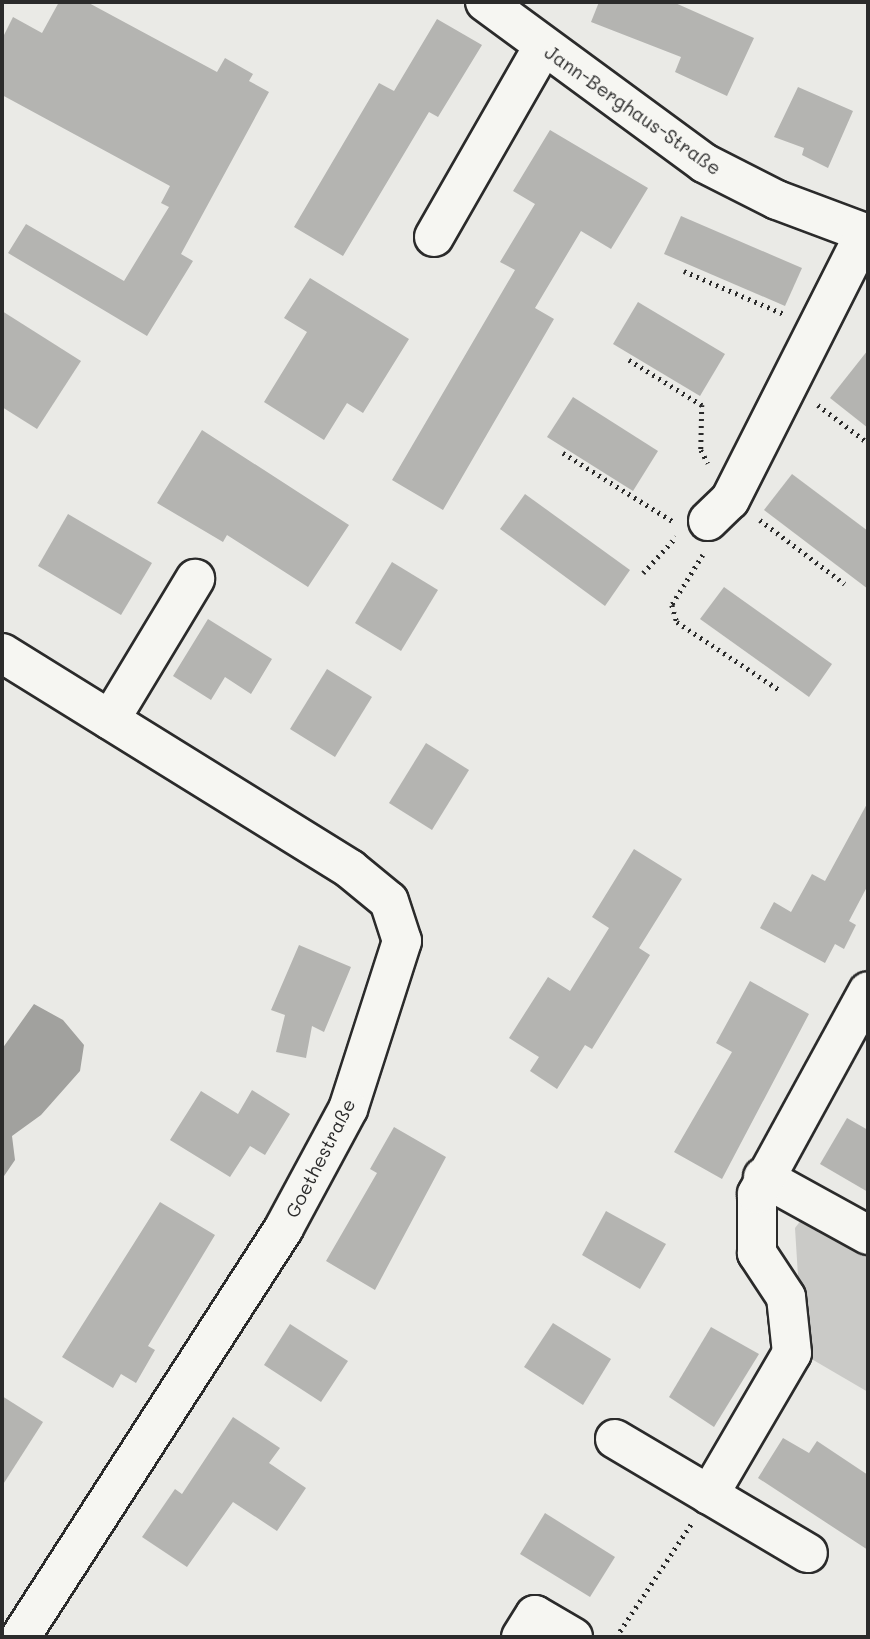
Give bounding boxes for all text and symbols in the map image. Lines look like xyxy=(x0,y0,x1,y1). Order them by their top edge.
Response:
street label: Jann-Berghaus-Straße xyxy=(540,40,726,180)
street label: Goethestraße xyxy=(280,1095,360,1221)

